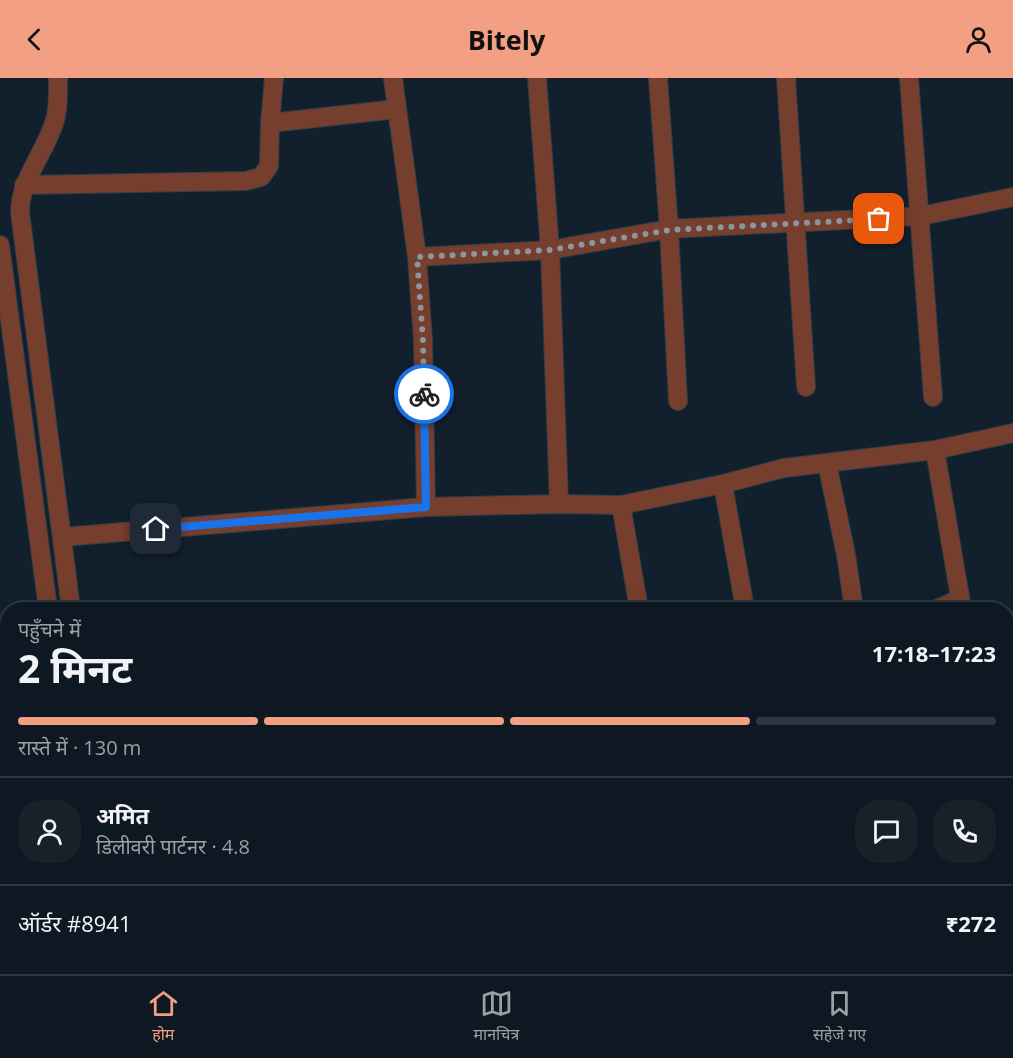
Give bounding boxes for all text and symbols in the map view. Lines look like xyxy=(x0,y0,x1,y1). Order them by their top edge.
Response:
text: Bitely xyxy=(468,21,545,58)
icon: back xyxy=(18,23,51,56)
icon: person xyxy=(962,23,995,56)
pin xyxy=(853,193,904,244)
icon: bag xyxy=(862,202,895,235)
courier xyxy=(394,364,454,424)
icon: bike xyxy=(408,378,441,411)
pin xyxy=(130,503,181,554)
icon: home xyxy=(139,512,172,545)
text: पहुँचने में xyxy=(18,616,81,643)
text: 17:18–17:23 xyxy=(872,638,996,668)
text: 2 मिनट xyxy=(18,641,132,694)
text: रास्ते में · 130 m xyxy=(18,734,141,761)
button: person xyxy=(18,800,81,863)
text: अमित xyxy=(96,800,149,830)
button: chat xyxy=(855,800,918,863)
button: phone xyxy=(933,800,996,863)
text: डिलीवरी पार्टनर · 4.8 xyxy=(96,833,250,860)
text: ऑर्डर #8941 xyxy=(18,908,132,938)
text: ₹272 xyxy=(946,908,996,938)
tab: होम xyxy=(147,987,180,1047)
tab: मानचित्र xyxy=(474,987,519,1047)
tab: सहेजे गए xyxy=(813,987,866,1047)

